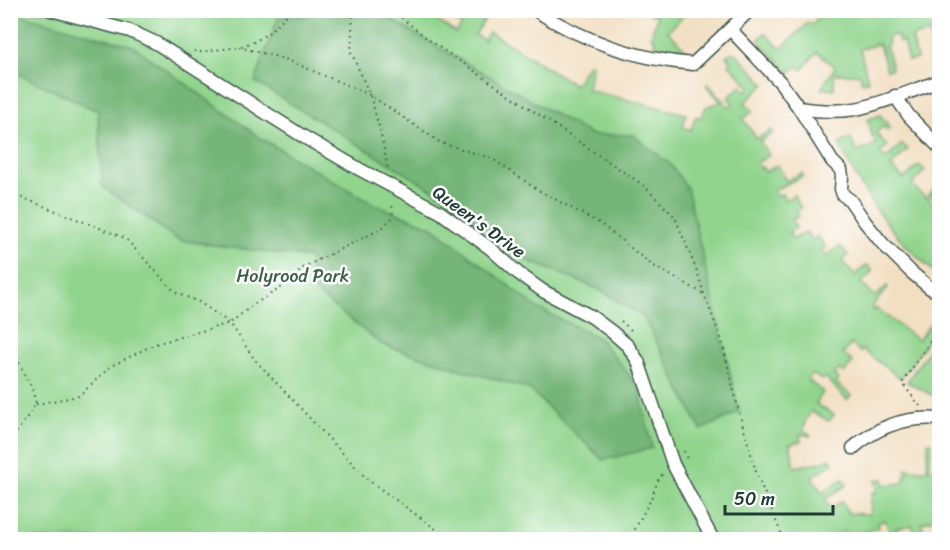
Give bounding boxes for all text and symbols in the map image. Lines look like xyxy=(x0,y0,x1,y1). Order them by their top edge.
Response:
street label: Queen's Drive xyxy=(425,177,533,267)
park label: Holyrood Park xyxy=(237,260,349,292)
scale bar xyxy=(725,478,833,516)
text: 50 m xyxy=(734,483,775,515)

